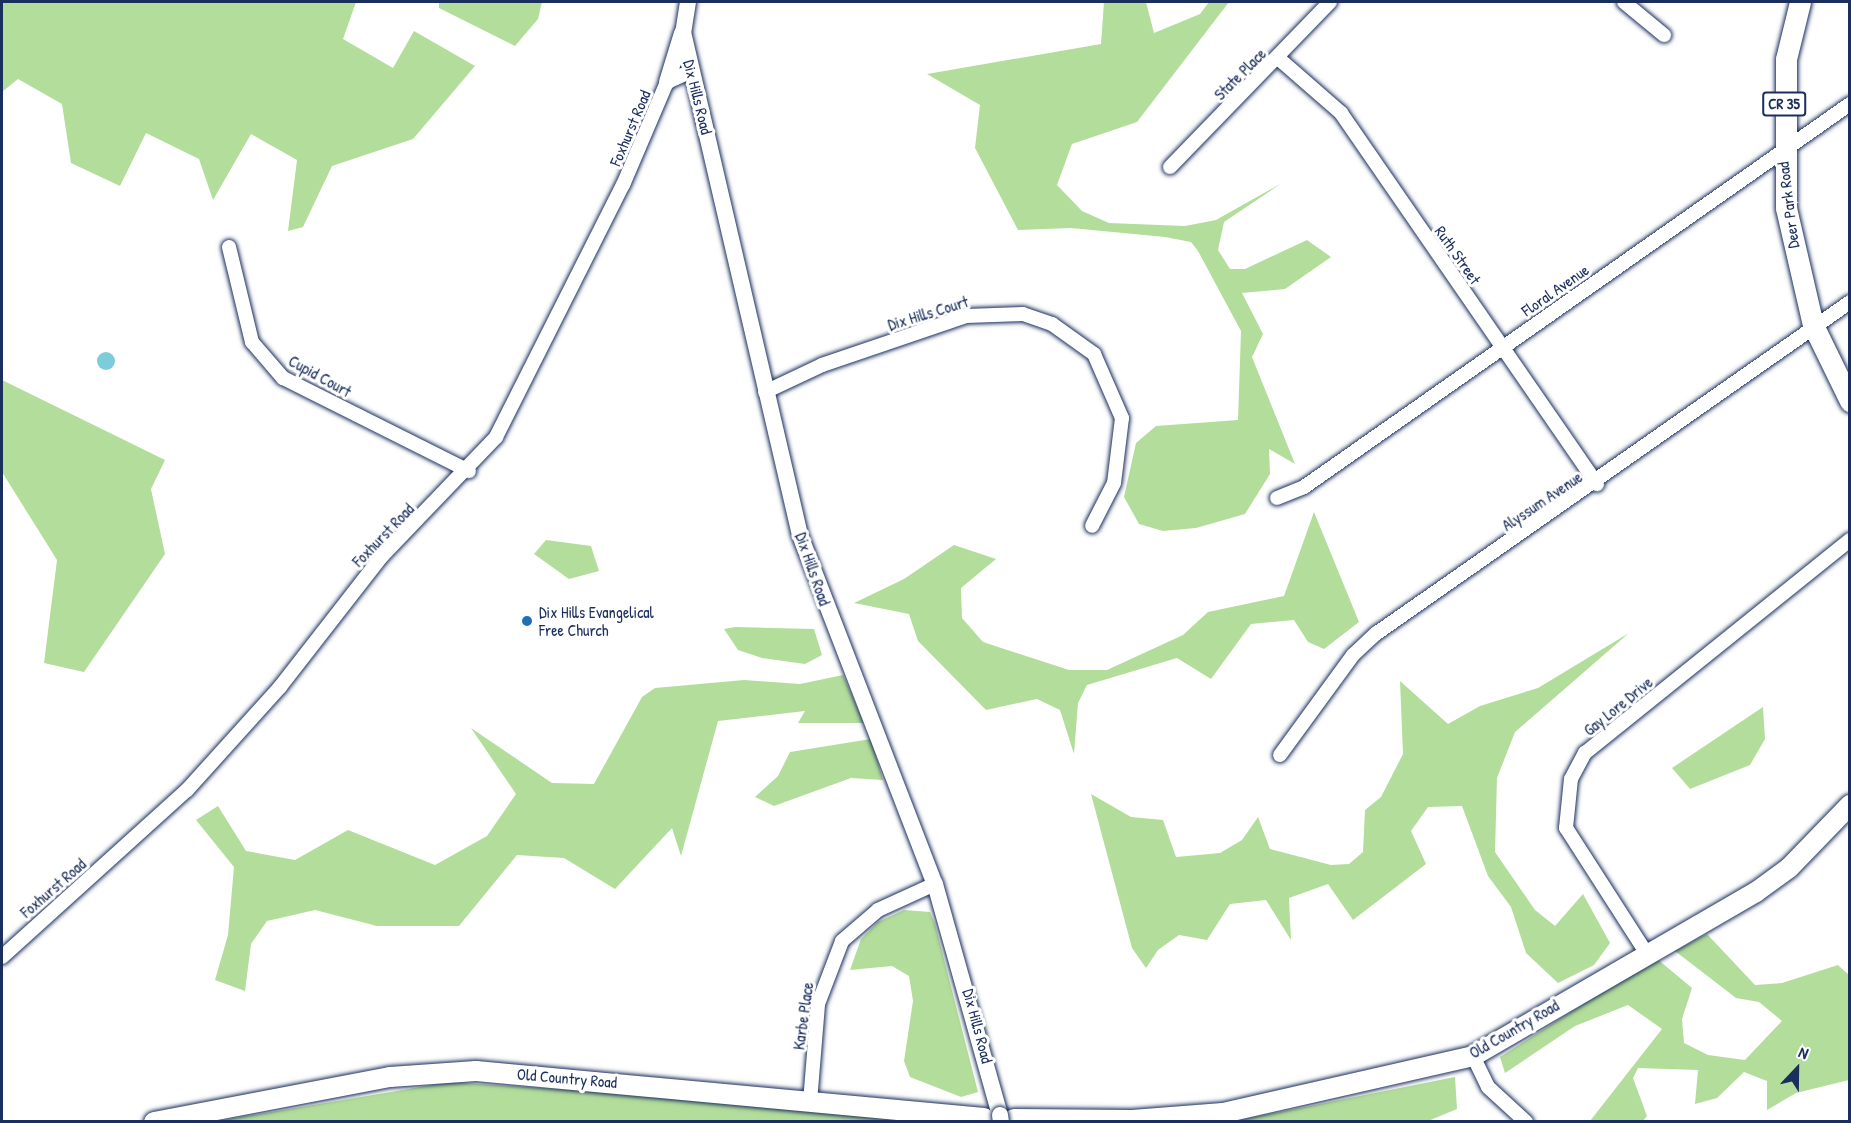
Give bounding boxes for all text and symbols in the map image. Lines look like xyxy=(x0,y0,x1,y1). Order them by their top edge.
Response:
street label: State Place xyxy=(1210,44,1270,104)
street label: Dix Hills Road xyxy=(679,58,717,136)
street label: Foxhurst Road xyxy=(605,87,655,169)
road number: CR 35 xyxy=(1762,92,1806,116)
street label: Deer Park Road xyxy=(1773,161,1803,249)
street label: Ruth Street xyxy=(1431,222,1485,288)
street label: Floral Avenue xyxy=(1518,260,1592,320)
street label: Dix Hills Court xyxy=(885,292,971,334)
street label: Cupid Court xyxy=(285,351,355,401)
street label: Alyssum Avenue xyxy=(1498,467,1586,535)
street label: Foxhurst Road xyxy=(348,499,418,571)
street label: Dix Hills Road xyxy=(792,530,834,608)
place label: Dix Hills Evangelical Free Church xyxy=(539,602,654,640)
marker: Dix Hills Evangelical Free Church xyxy=(520,614,534,628)
street label: Gay Lore Drive xyxy=(1580,672,1656,740)
street label: Foxhurst Road xyxy=(16,854,90,922)
street label: Karbe Place xyxy=(789,981,817,1051)
street label: Dix Hills Road xyxy=(959,987,997,1065)
street label: Old Country Road xyxy=(1466,996,1562,1062)
north arrow xyxy=(1767,1039,1827,1099)
text: N xyxy=(1796,1041,1812,1064)
street label: Old Country Road xyxy=(516,1064,618,1092)

